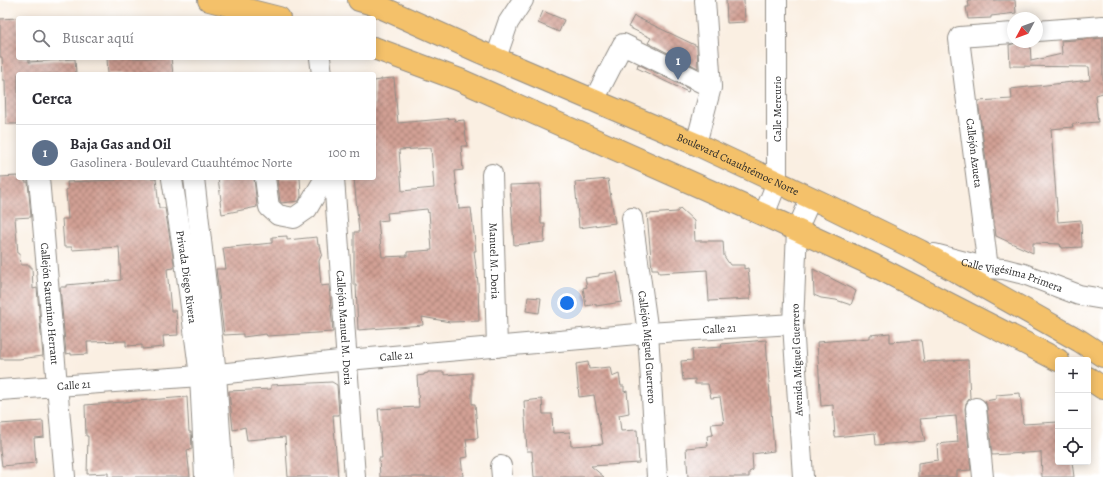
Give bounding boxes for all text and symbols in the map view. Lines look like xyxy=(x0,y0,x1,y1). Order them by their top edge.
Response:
north arrow xyxy=(1007,12,1043,48)
search box xyxy=(16,16,376,60)
icon: search xyxy=(30,27,52,49)
text: Buscar aquí xyxy=(62,28,134,48)
pin: 1 xyxy=(665,47,691,80)
street label: Calle Mercurio xyxy=(770,75,785,142)
text: Cerca xyxy=(32,87,72,110)
street label: Callejón Azueta xyxy=(962,117,986,189)
street label: Boulevard Cuauhtémoc Norte xyxy=(674,129,802,199)
text: Baja Gas and Oil xyxy=(70,134,171,154)
text: 1 xyxy=(43,144,47,161)
text: 100 m xyxy=(328,144,360,161)
text: Gasolinera · Boulevard Cuauhtémoc Norte xyxy=(70,154,292,171)
street label: Manuel M. Doria xyxy=(486,223,503,300)
street label: Privada Diego Rivera xyxy=(173,229,201,325)
street label: Callejón Saturnino Herrant xyxy=(37,242,63,365)
street label: Calle Vigésima Primera xyxy=(960,254,1066,296)
street label: Callejón Manuel M. Doria xyxy=(333,270,356,387)
street label: Callejón Miguel Guerrero xyxy=(635,290,660,404)
your location xyxy=(557,293,577,313)
street label: Avenida Miguel Guerrero xyxy=(788,303,806,418)
street label: Calle 21 xyxy=(702,320,737,337)
street label: Calle 21 xyxy=(379,347,414,365)
map controls xyxy=(1055,357,1091,465)
button: + xyxy=(1055,357,1091,393)
street label: Calle 21 xyxy=(57,376,91,393)
button: − xyxy=(1055,393,1091,429)
button: locate xyxy=(1055,429,1091,465)

